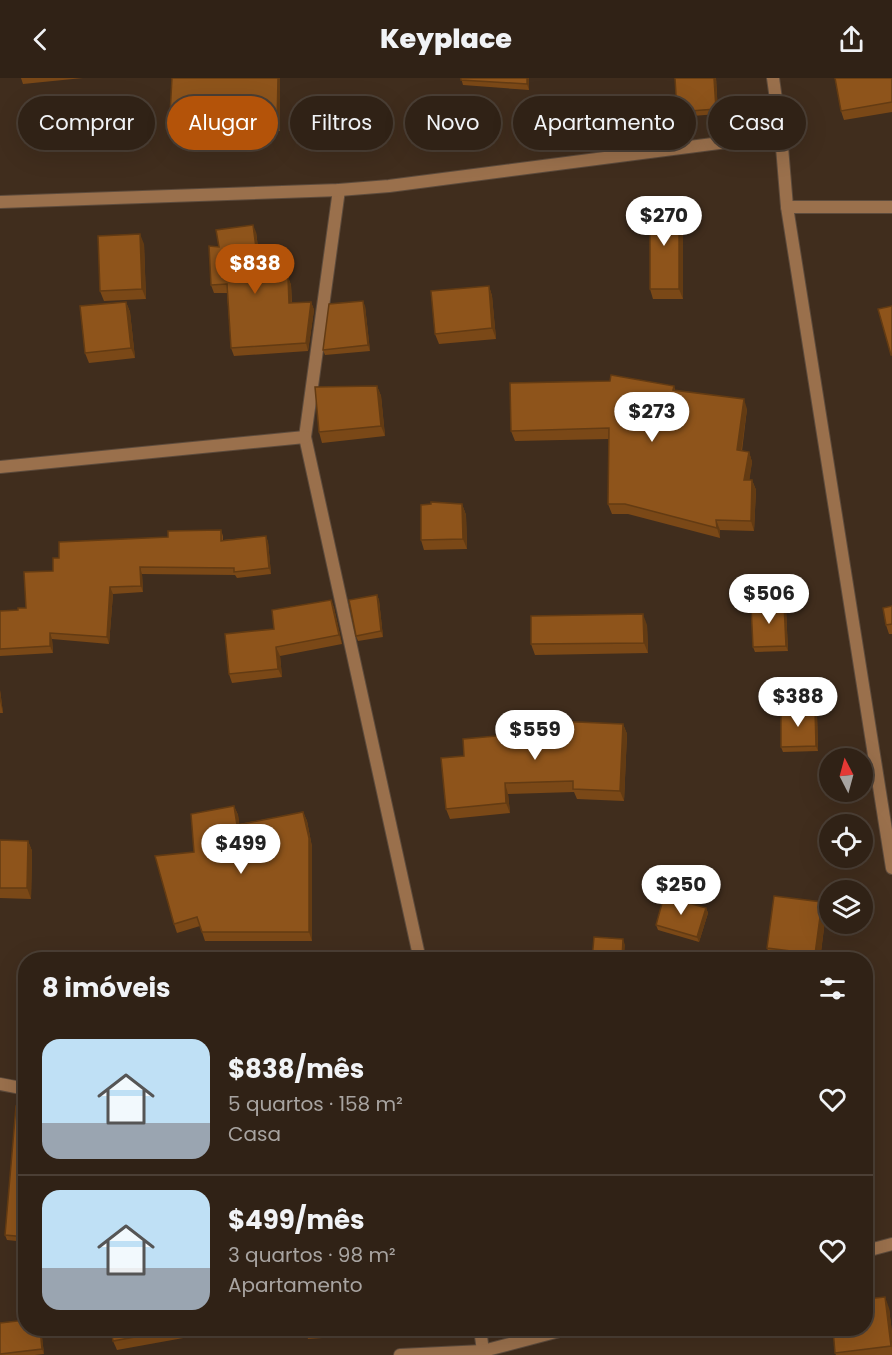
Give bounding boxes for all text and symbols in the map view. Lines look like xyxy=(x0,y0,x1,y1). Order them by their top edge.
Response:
text: Keyplace xyxy=(380,20,512,57)
icon: back xyxy=(24,23,57,56)
icon: share xyxy=(835,23,868,56)
chip: Comprar xyxy=(18,96,155,150)
chip: Alugar xyxy=(167,96,278,150)
chip: Filtros xyxy=(290,96,393,150)
chip: Novo xyxy=(405,96,501,150)
chip: Apartamento xyxy=(513,96,696,150)
chip: Casa xyxy=(708,96,806,150)
pin: $270 xyxy=(628,196,700,247)
text: $270 xyxy=(640,201,688,229)
pin: $838 xyxy=(219,244,291,295)
text: $838 xyxy=(229,249,281,277)
pin: $273 xyxy=(616,392,688,443)
text: $273 xyxy=(628,397,676,425)
pin: $506 xyxy=(733,574,805,625)
text: $506 xyxy=(743,579,795,607)
pin: $388 xyxy=(762,677,834,728)
text: $388 xyxy=(772,682,824,710)
pin: $559 xyxy=(499,710,571,761)
text: $559 xyxy=(509,715,561,743)
north arrow xyxy=(819,748,873,802)
map controls xyxy=(819,748,873,934)
button: locate xyxy=(819,814,873,868)
pin: $499 xyxy=(205,824,277,875)
text: $499 xyxy=(215,829,267,857)
pin: $250 xyxy=(645,865,717,916)
text: $250 xyxy=(656,870,706,898)
button: layers xyxy=(819,880,873,934)
text: 8 imóveis xyxy=(42,970,171,1006)
icon: filters xyxy=(816,972,849,1005)
text: $838/mês xyxy=(228,1051,364,1087)
icon: home xyxy=(90,1063,162,1135)
icon: heart xyxy=(816,1083,849,1116)
text: 5 quartos · 158 m² xyxy=(228,1090,403,1118)
text: Casa xyxy=(228,1120,281,1148)
text: $499/mês xyxy=(228,1202,365,1238)
icon: home xyxy=(90,1214,162,1286)
icon: heart xyxy=(816,1234,849,1267)
text: 3 quartos · 98 m² xyxy=(228,1241,396,1269)
text: Apartamento xyxy=(228,1271,363,1299)

